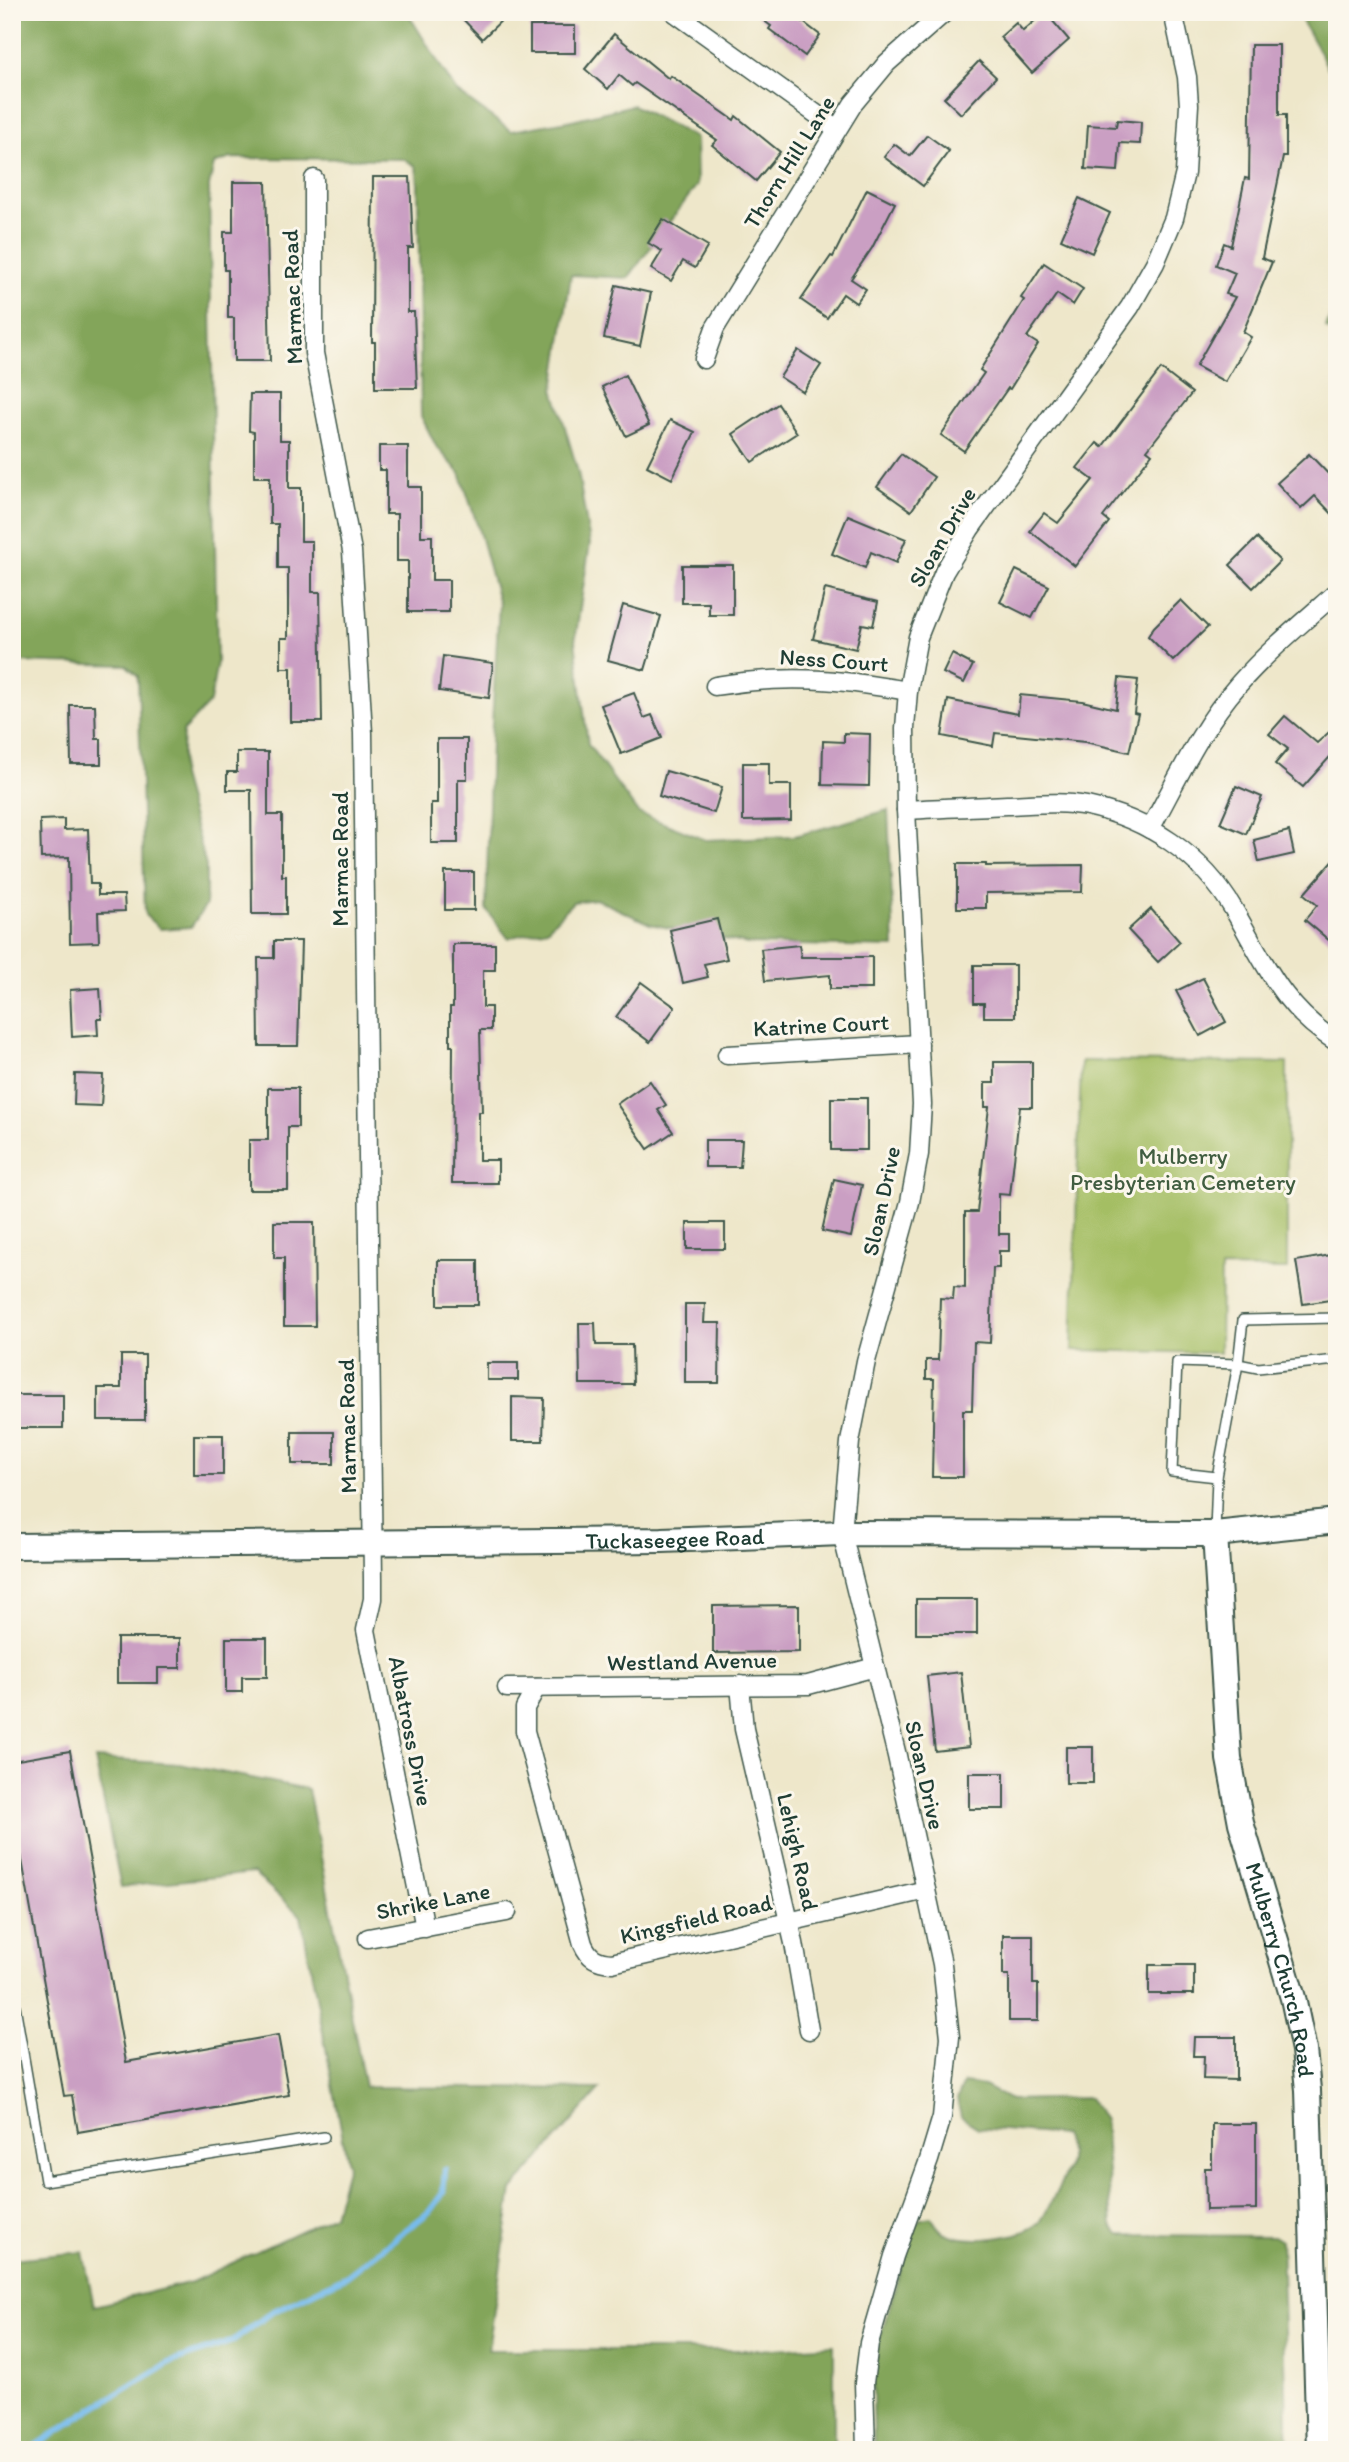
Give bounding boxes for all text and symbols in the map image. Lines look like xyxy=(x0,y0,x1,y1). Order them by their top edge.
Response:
street label: Thorn Hill Lane xyxy=(737,90,841,234)
street label: Marmac Road xyxy=(276,229,308,365)
street label: Sloan Drive xyxy=(902,482,982,592)
street label: Ness Court xyxy=(779,642,889,678)
street label: Marmac Road xyxy=(326,791,354,927)
street label: Katrine Court xyxy=(752,1007,890,1043)
park label: Mulberry Presbyterian Cemetery xyxy=(1070,1142,1296,1196)
street label: Sloan Drive xyxy=(856,1144,906,1258)
street label: Marmac Road xyxy=(332,1358,362,1494)
street label: Tuckaseegee Road xyxy=(585,1522,765,1555)
street label: Westland Avenue xyxy=(607,1646,777,1676)
street label: Albatross Drive xyxy=(383,1654,439,1808)
street label: Sloan Drive xyxy=(899,1718,951,1832)
street label: Lehigh Road xyxy=(771,1790,825,1914)
street label: Mulberry Church Road xyxy=(1239,1859,1321,2079)
street label: Shrike Lane xyxy=(374,1876,492,1926)
street label: Kingsfield Road xyxy=(617,1888,775,1950)

